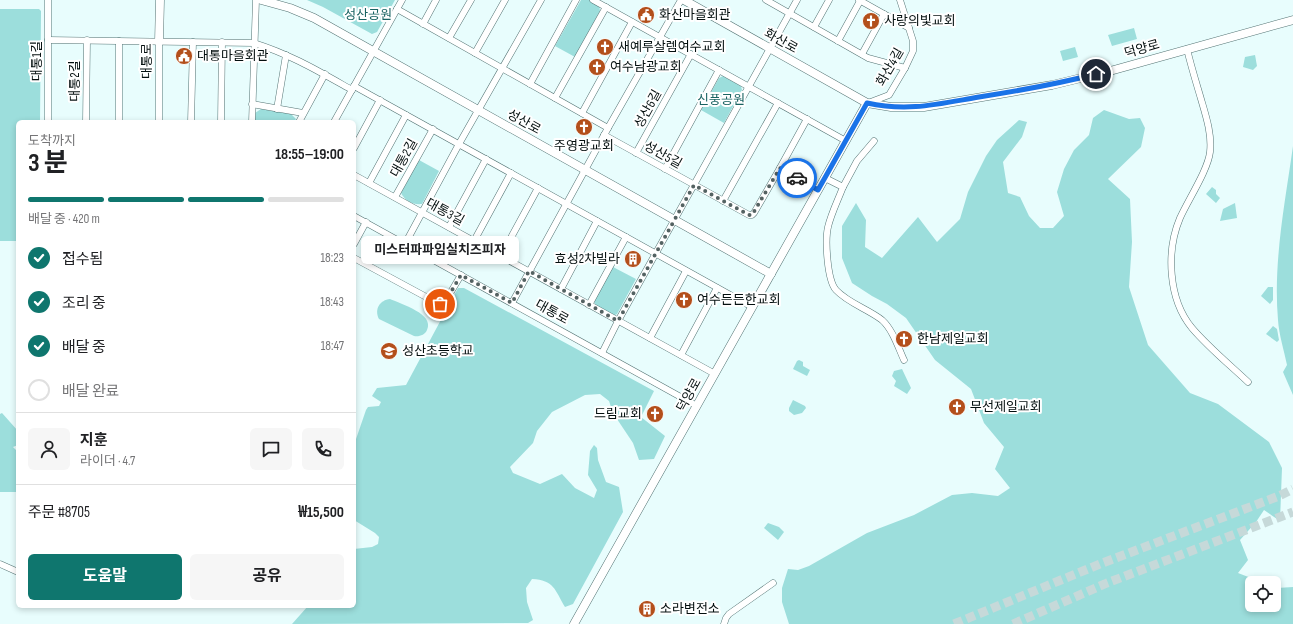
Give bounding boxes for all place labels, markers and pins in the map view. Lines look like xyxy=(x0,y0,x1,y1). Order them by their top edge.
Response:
public building icon: 화산마을회관 xyxy=(636,5,656,25)
place label: 화산마을회관 xyxy=(659,7,731,23)
church icon: 사랑의빛교회 xyxy=(861,11,881,31)
place label: 사랑의빛교회 xyxy=(884,13,956,29)
church icon: 새예루살렘여수교회 xyxy=(595,37,615,57)
place label: 새예루살렘여수교회 xyxy=(618,39,726,55)
public building icon: 대통마을회관 xyxy=(174,46,194,66)
place label: 대통마을회관 xyxy=(197,48,269,64)
church icon: 여수남광교회 xyxy=(587,57,607,77)
pin xyxy=(1079,57,1113,91)
place label: 여수남광교회 xyxy=(610,59,682,75)
church icon: 주영광교회 xyxy=(574,117,594,137)
place label: 주영광교회 xyxy=(554,138,614,154)
callout: 미스터파파임실치즈피자 xyxy=(361,236,519,264)
building icon: 효성2차빌라 xyxy=(623,249,643,269)
place label: 효성2차빌라 xyxy=(555,251,620,267)
pin xyxy=(423,287,457,321)
church icon: 여수든든한교회 xyxy=(674,290,694,310)
place label: 여수든든한교회 xyxy=(697,292,781,308)
church icon: 한남제일교회 xyxy=(894,329,914,349)
place label: 한남제일교회 xyxy=(917,331,989,347)
school or university icon: 성산초등학교 xyxy=(379,341,399,361)
place label: 성산초등학교 xyxy=(402,343,474,359)
church icon: 무선제일교회 xyxy=(947,397,967,417)
place label: 무선제일교회 xyxy=(970,399,1042,415)
church icon: 드림교회 xyxy=(645,404,665,424)
place label: 드림교회 xyxy=(594,406,642,422)
building icon: 소라변전소 xyxy=(637,599,657,619)
place label: 소라변전소 xyxy=(660,601,720,617)

